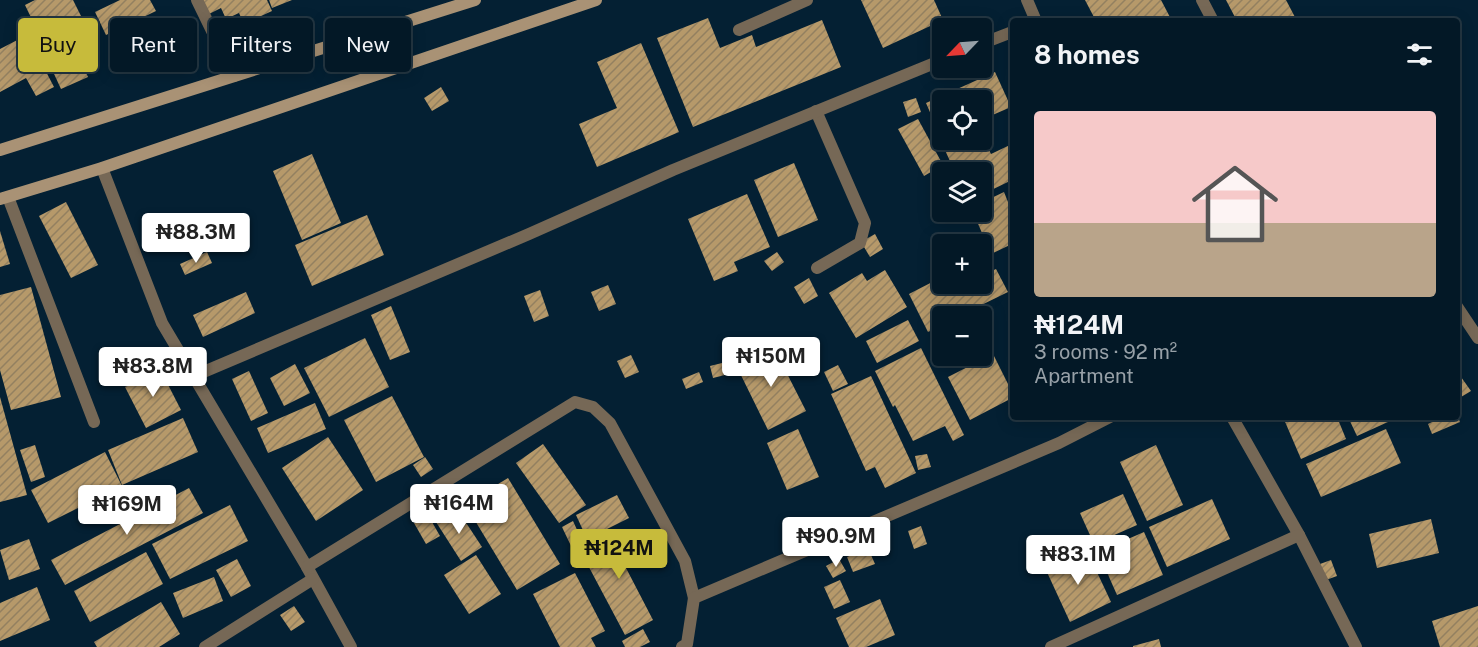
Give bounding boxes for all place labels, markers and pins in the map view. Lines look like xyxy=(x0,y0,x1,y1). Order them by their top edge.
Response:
pin: ₦88.3M xyxy=(147,213,245,264)
pin: ₦150M xyxy=(729,337,813,388)
pin: ₦83.8M xyxy=(104,347,202,398)
pin: ₦164M xyxy=(417,484,501,535)
pin: ₦169M xyxy=(85,485,169,536)
pin: ₦90.9M xyxy=(787,517,885,568)
pin: ₦124M xyxy=(577,529,661,580)
pin: ₦83.1M xyxy=(1029,535,1127,586)

